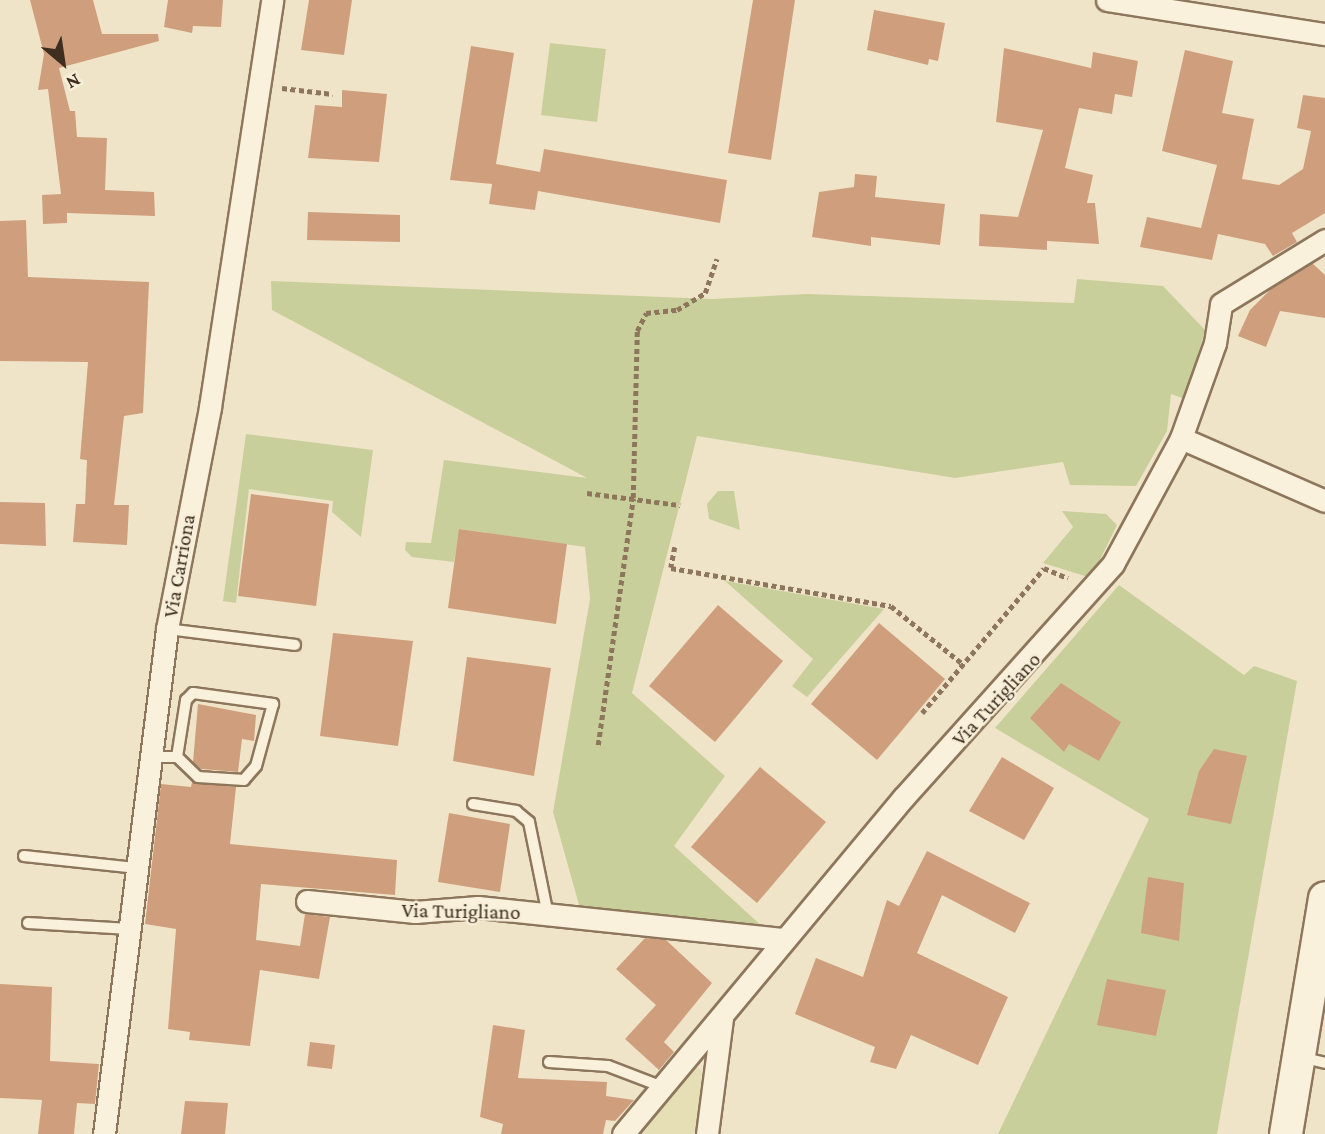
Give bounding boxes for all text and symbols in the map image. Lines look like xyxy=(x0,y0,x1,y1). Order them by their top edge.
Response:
north arrow xyxy=(28,28,98,98)
text: N xyxy=(63,69,84,94)
street label: Via Carriona xyxy=(158,512,200,620)
street label: Via Turigliano xyxy=(946,647,1046,751)
street label: Via Turigliano xyxy=(401,897,521,925)

